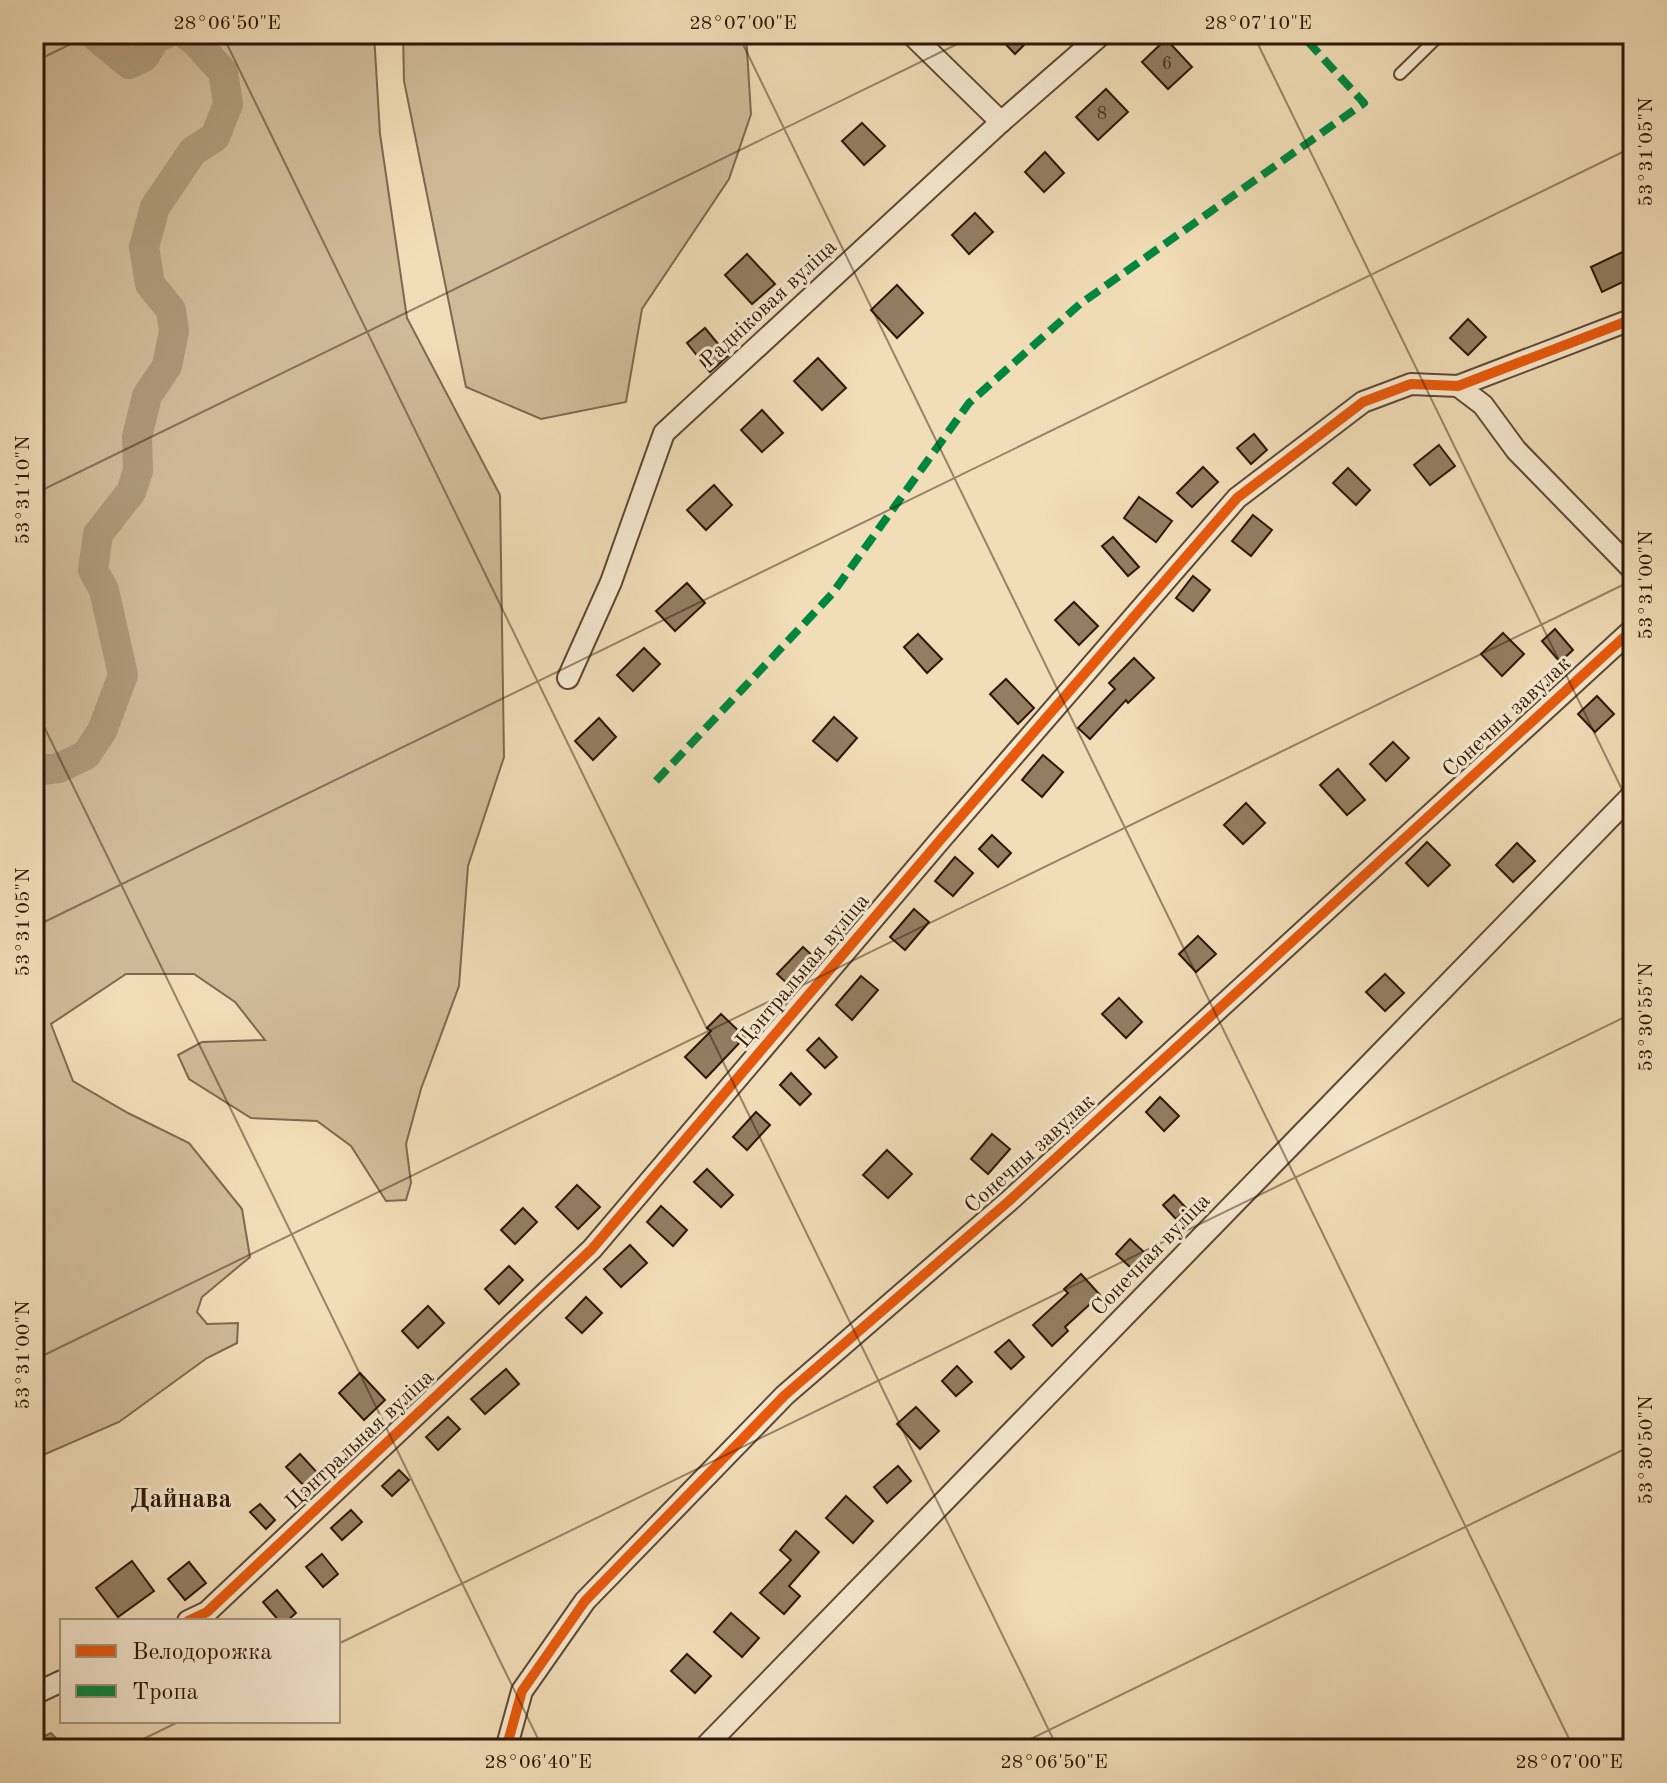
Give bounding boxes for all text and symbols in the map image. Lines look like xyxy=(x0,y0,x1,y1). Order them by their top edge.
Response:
text: 28°06'50"E xyxy=(173,14,281,34)
text: 28°07'00"E xyxy=(689,14,797,34)
text: 28°07'10"E xyxy=(1204,14,1312,34)
house number: 6 xyxy=(1162,55,1172,73)
text: 53°31'05"N xyxy=(1637,97,1657,207)
house number: 8 xyxy=(1097,105,1107,123)
street label: Радніковая вуліца xyxy=(697,236,841,372)
text: 53°31'10"N xyxy=(14,435,34,545)
text: 53°31'00"N xyxy=(1637,530,1657,640)
street label: Сонечны завулак xyxy=(1439,652,1575,782)
text: 53°31'05"N xyxy=(14,867,34,977)
street label: Цэнтральная вуліца xyxy=(732,890,874,1052)
text: 53°30'55"N xyxy=(1637,962,1657,1072)
street label: Сонечны завулак xyxy=(961,1090,1099,1218)
street label: Сонечная вуліца xyxy=(1087,1190,1215,1320)
text: 53°31'00"N xyxy=(14,1300,34,1410)
street label: Цэнтральная вуліца xyxy=(282,1366,438,1514)
text: 53°30'50"N xyxy=(1637,1395,1657,1505)
district label: Дайнава xyxy=(130,1487,232,1513)
legend xyxy=(60,1619,340,1723)
text: Велодорожка xyxy=(132,1641,272,1665)
text: Тропа xyxy=(132,1681,199,1705)
text: 28°06'40"E xyxy=(484,1753,592,1773)
text: 28°06'50"E xyxy=(1000,1753,1108,1773)
text: 28°07'00"E xyxy=(1515,1753,1623,1773)

